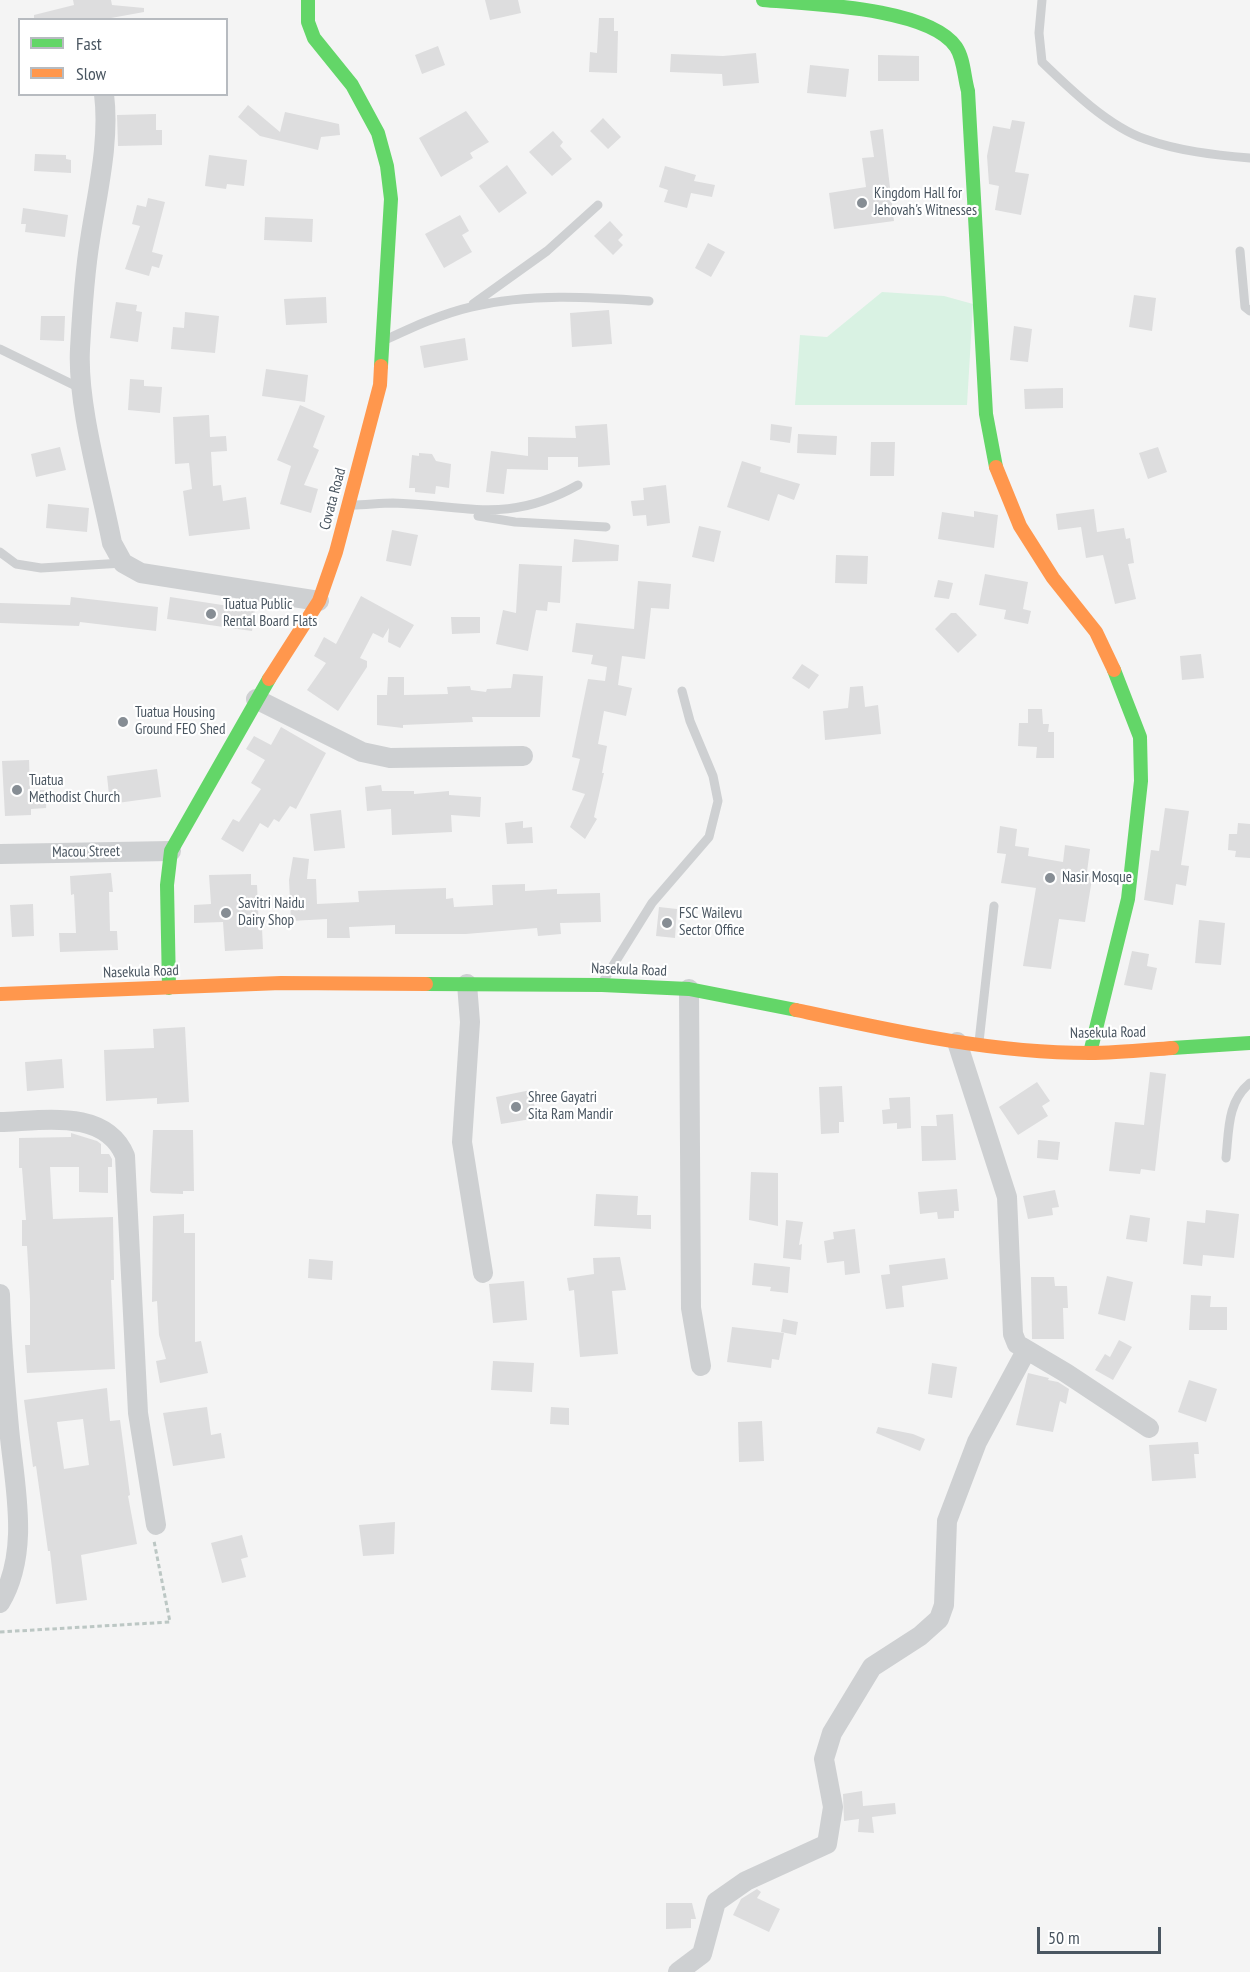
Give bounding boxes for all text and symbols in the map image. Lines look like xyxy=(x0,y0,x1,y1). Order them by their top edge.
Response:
legend xyxy=(18,18,228,96)
text: Fast xyxy=(76,32,102,55)
text: Slow xyxy=(76,62,106,85)
place label: Kingdom Hall for Jehovah's Witnesses xyxy=(874,185,977,220)
marker: Kingdom Hall for Jehovah's Witnesses xyxy=(855,196,869,210)
street label: Covata Road xyxy=(316,466,350,532)
place label: Tuatua Public Rental Board Flats xyxy=(223,596,317,631)
marker: Tuatua Public Rental Board Flats xyxy=(204,607,218,621)
place label: Tuatua Housing Ground FEO Shed xyxy=(135,704,225,739)
marker: Tuatua Housing Ground FEO Shed xyxy=(116,715,130,729)
place label: Tuatua Methodist Church xyxy=(29,772,120,807)
marker: Tuatua Methodist Church xyxy=(10,783,24,797)
street label: Macou Street xyxy=(52,842,120,862)
place label: Nasir Mosque xyxy=(1062,869,1132,887)
marker: Nasir Mosque xyxy=(1043,871,1057,885)
place label: Savitri Naidu Dairy Shop xyxy=(238,895,304,930)
place label: FSC Wailevu Sector Office xyxy=(679,905,745,940)
marker: Savitri Naidu Dairy Shop xyxy=(219,906,233,920)
marker: FSC Wailevu Sector Office xyxy=(660,916,674,930)
street label: Nasekula Road xyxy=(591,960,667,980)
street label: Nasekula Road xyxy=(103,962,179,982)
street label: Nasekula Road xyxy=(1070,1023,1146,1043)
place label: Shree Gayatri Sita Ram Mandir xyxy=(528,1089,613,1124)
marker: Shree Gayatri Sita Ram Mandir xyxy=(509,1100,523,1114)
scale bar xyxy=(1040,1915,1164,1953)
text: 50 m xyxy=(1048,1926,1080,1949)

